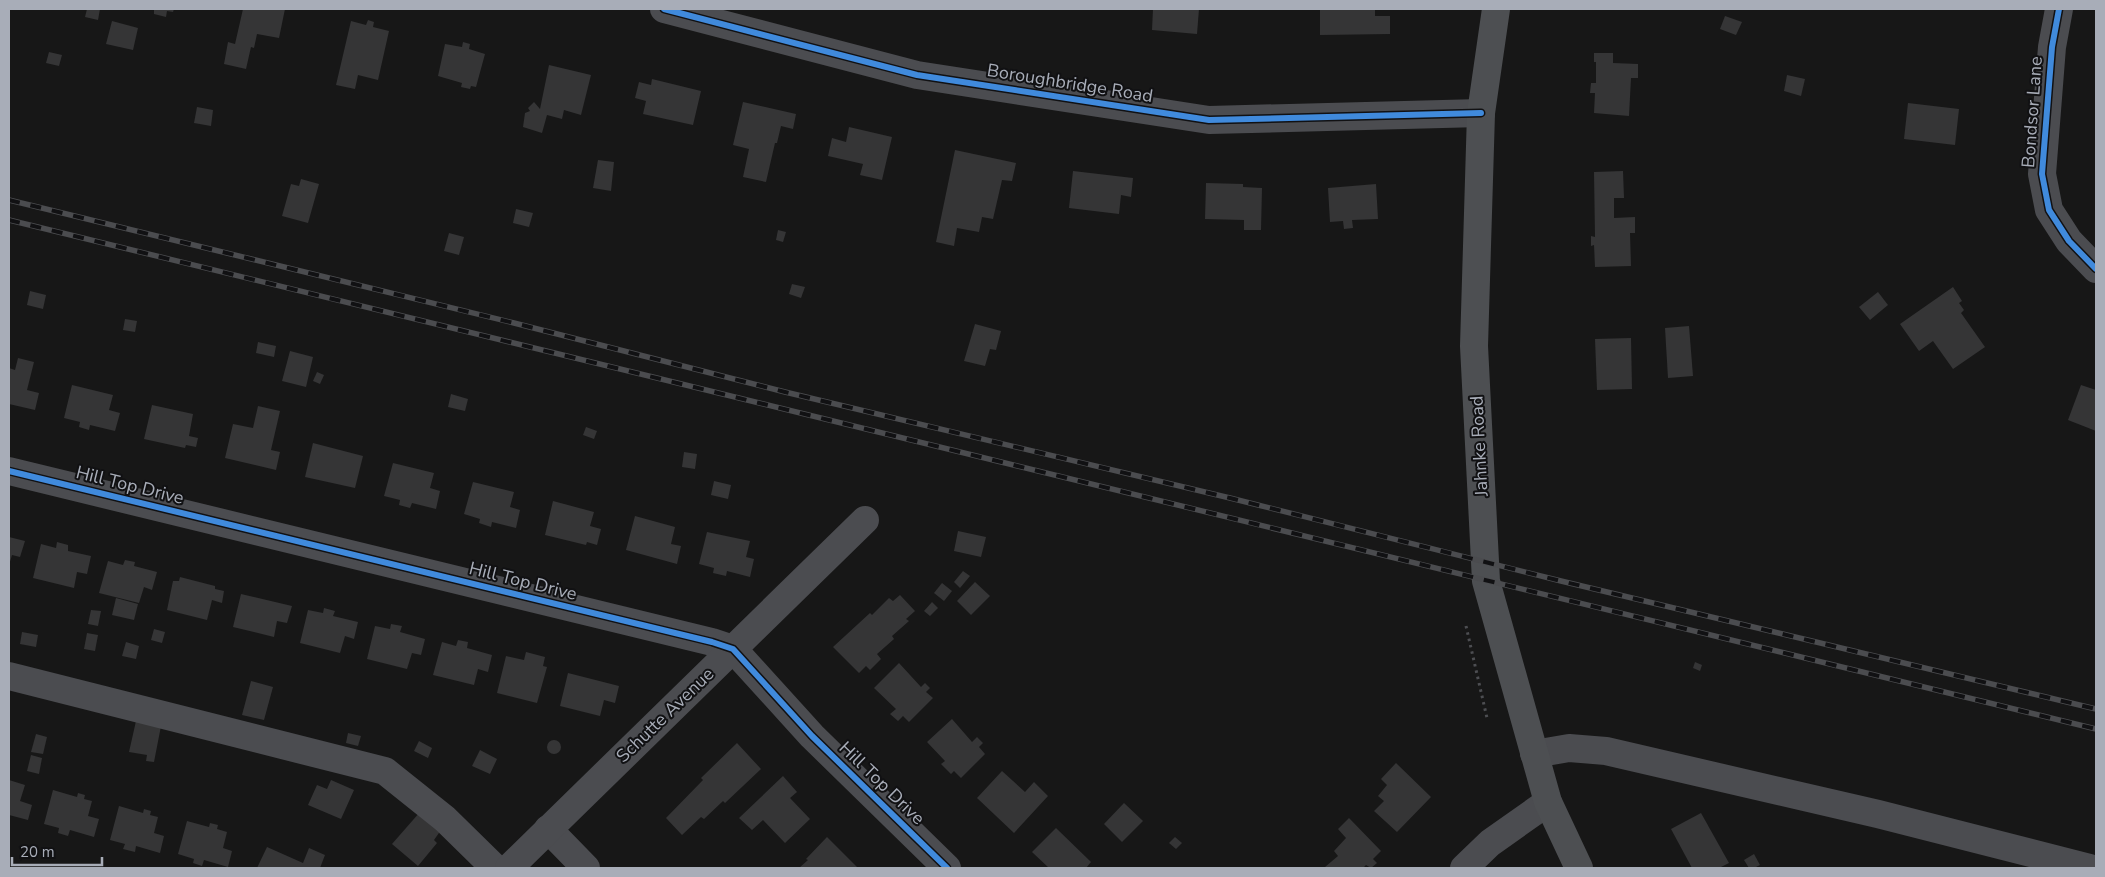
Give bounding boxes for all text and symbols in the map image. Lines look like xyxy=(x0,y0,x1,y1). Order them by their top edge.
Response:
street label: Bondsor Lane xyxy=(2016,55,2048,169)
street label: Boroughbridge Road xyxy=(985,58,1155,108)
street label: Jahnke Road xyxy=(1464,395,1494,498)
street label: Hill Top Drive xyxy=(74,460,186,510)
street label: Hill Top Drive xyxy=(467,556,579,606)
street label: Schutte Avenue xyxy=(611,662,719,768)
street label: Hill Top Drive xyxy=(834,736,930,830)
scale bar xyxy=(12,834,102,866)
text: 20 m xyxy=(20,842,55,862)

